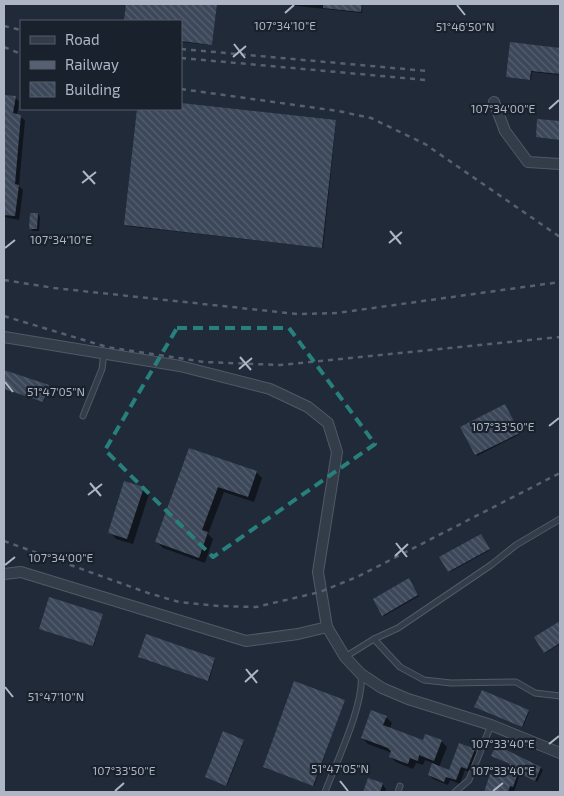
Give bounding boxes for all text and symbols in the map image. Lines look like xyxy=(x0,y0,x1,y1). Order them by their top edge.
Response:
text: 107°34'10"E xyxy=(254,18,316,32)
text: 51°46'50"N xyxy=(436,19,494,33)
legend xyxy=(20,20,182,110)
text: Road xyxy=(65,30,100,48)
text: Railway xyxy=(65,55,119,73)
text: Building xyxy=(65,80,121,98)
text: 107°34'00"E xyxy=(471,101,536,115)
text: 107°34'10"E xyxy=(30,232,92,246)
text: 51°47'05"N xyxy=(27,384,85,398)
text: 107°33'50"E xyxy=(472,419,535,433)
text: 107°34'00"E xyxy=(29,550,94,564)
text: 51°47'10"N xyxy=(28,689,84,703)
text: 107°33'40"E xyxy=(471,736,535,750)
text: 51°47'05"N xyxy=(311,761,369,775)
text: 107°33'50"E xyxy=(93,763,156,777)
text: 107°33'40"E xyxy=(471,763,535,777)

